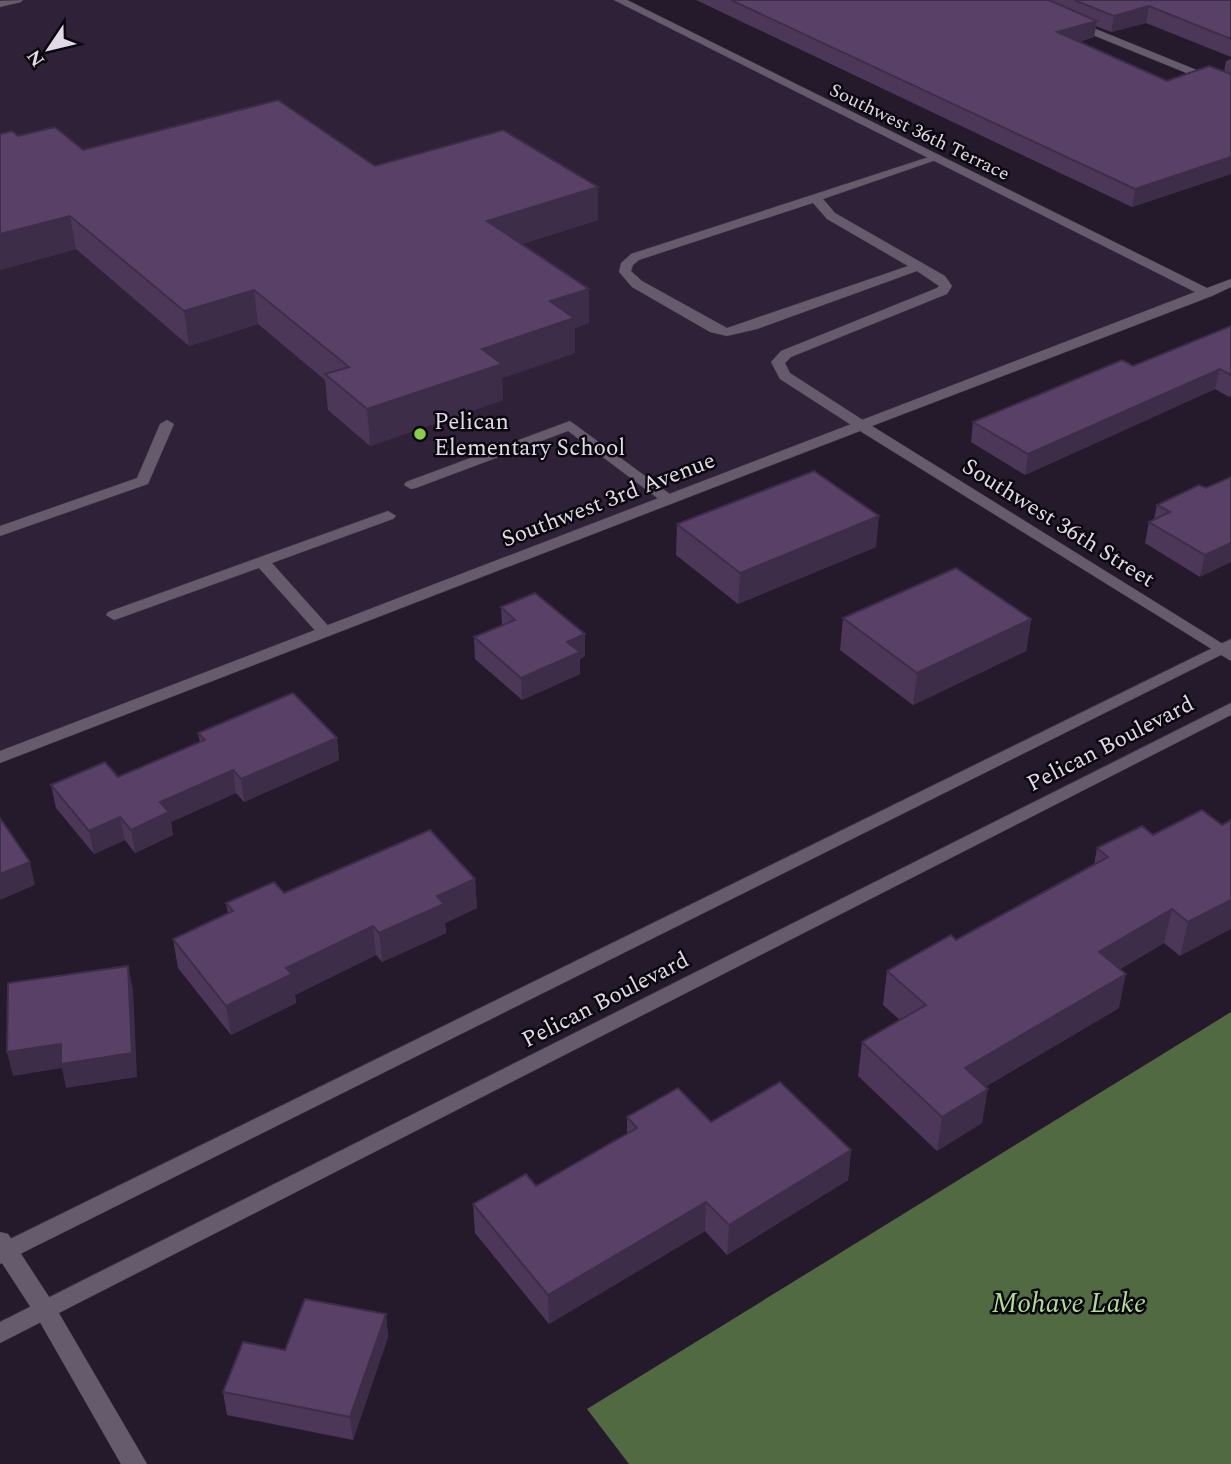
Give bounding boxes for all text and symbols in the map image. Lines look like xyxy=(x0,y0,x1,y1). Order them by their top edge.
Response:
north arrow xyxy=(14,14,84,84)
text: N xyxy=(20,43,53,73)
street label: Southwest 36th Terrace xyxy=(824,76,1014,189)
place label: Pelican Elementary School xyxy=(434,405,625,466)
marker: Pelican Elementary School xyxy=(412,426,428,442)
street label: Southwest 3rd Avenue xyxy=(497,443,721,557)
street label: Southwest 36th Street xyxy=(955,450,1162,597)
street label: Pelican Boulevard xyxy=(1021,687,1201,802)
street label: Pelican Boulevard xyxy=(516,943,696,1058)
water label: Mohave Lake xyxy=(992,1282,1146,1325)

